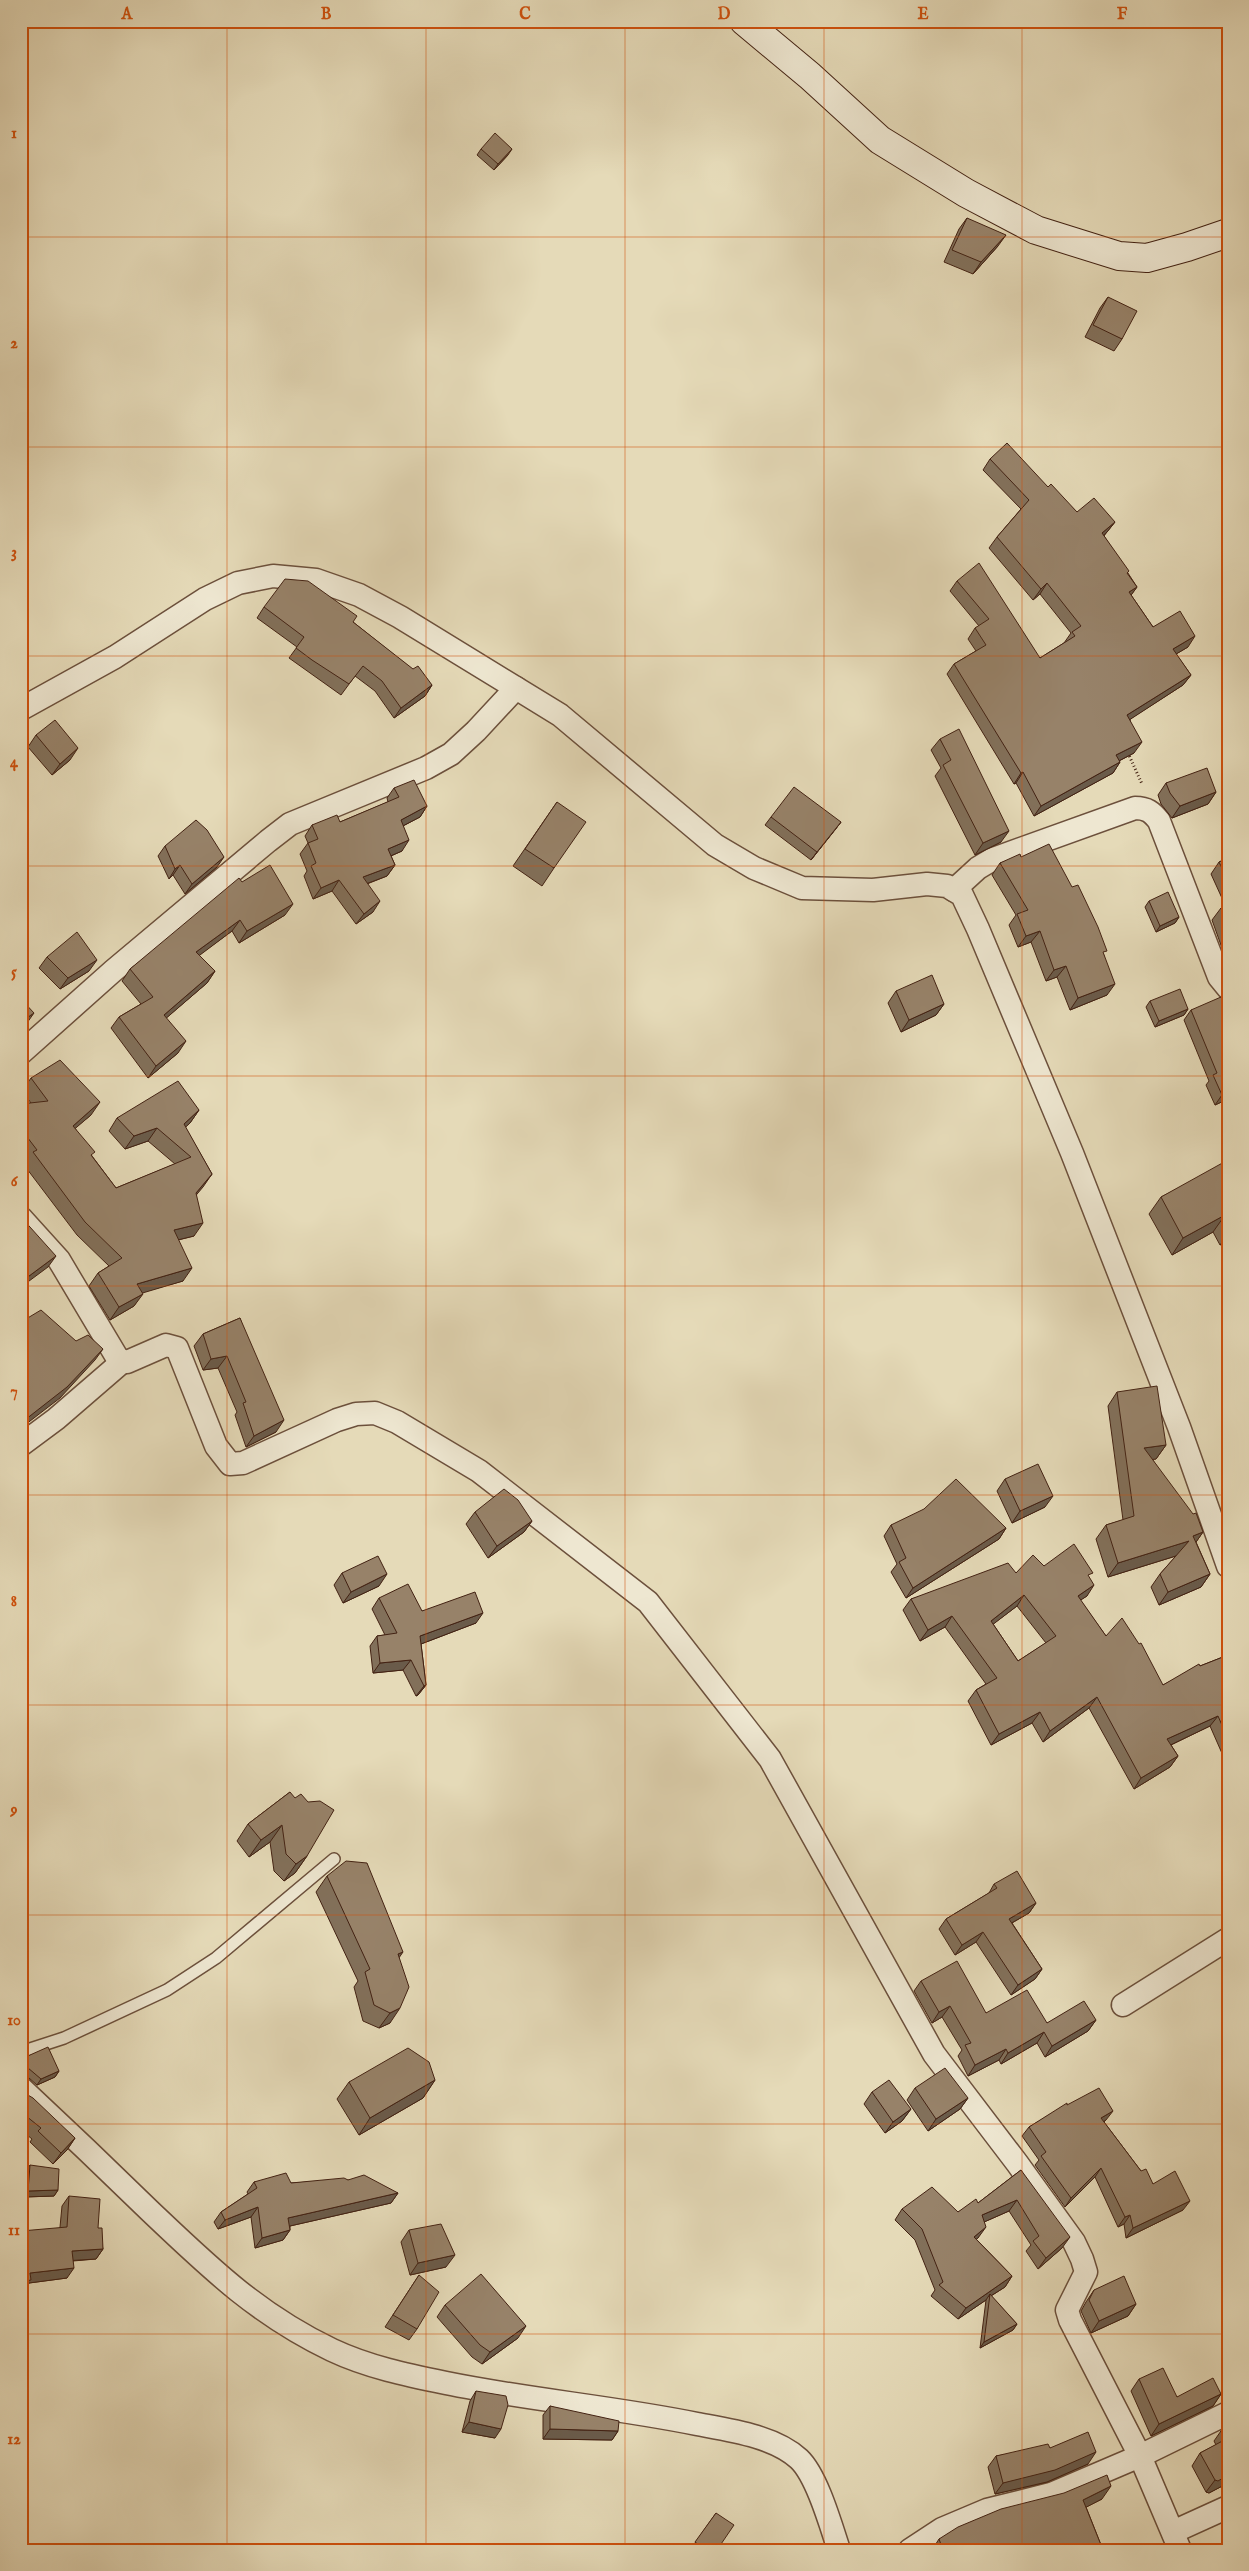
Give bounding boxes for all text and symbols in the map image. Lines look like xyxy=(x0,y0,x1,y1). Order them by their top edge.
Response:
text: A xyxy=(121,5,134,25)
text: B xyxy=(321,5,332,25)
text: C xyxy=(519,5,531,25)
text: D xyxy=(718,5,731,25)
text: E xyxy=(917,5,929,25)
text: F xyxy=(1117,5,1128,25)
text: 1 xyxy=(11,124,17,144)
text: 2 xyxy=(10,334,18,354)
text: 3 xyxy=(11,543,17,563)
text: 4 xyxy=(10,753,19,773)
text: 5 xyxy=(11,963,17,983)
text: 6 xyxy=(11,1172,19,1192)
text: 7 xyxy=(10,1382,18,1402)
text: 8 xyxy=(11,1592,17,1612)
text: 9 xyxy=(10,1801,18,1821)
text: 10 xyxy=(7,2011,21,2031)
text: 11 xyxy=(8,2221,20,2241)
text: 12 xyxy=(7,2430,21,2450)

